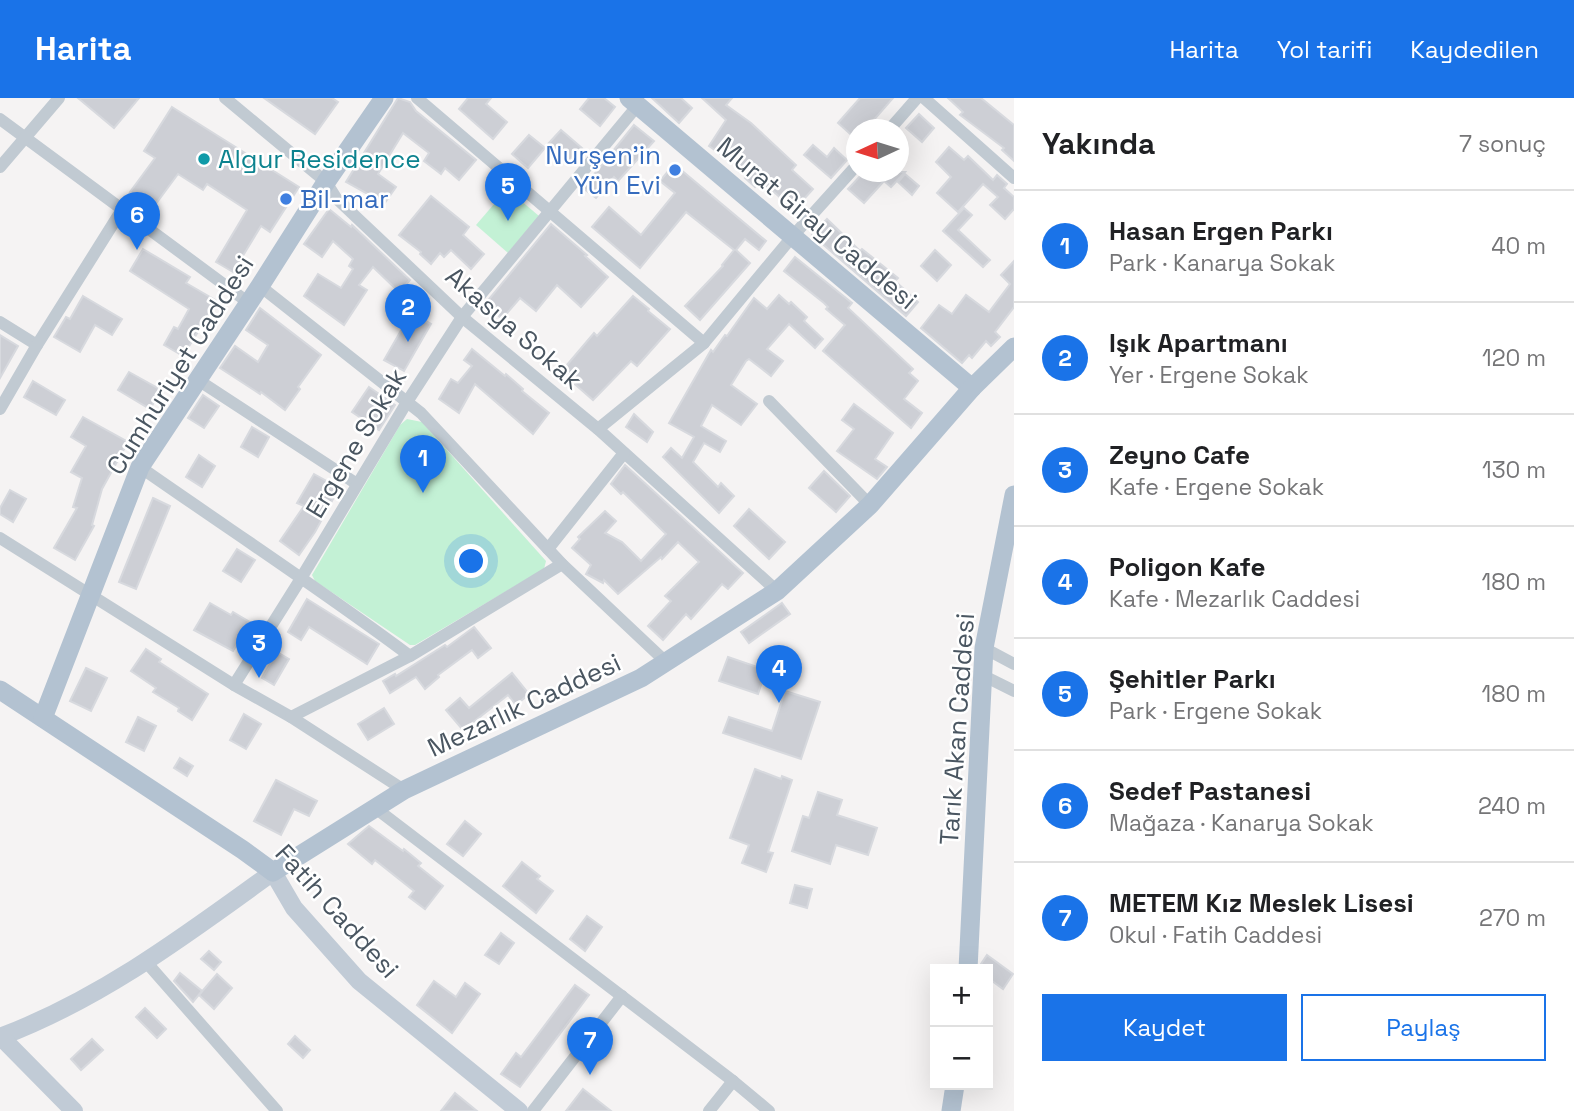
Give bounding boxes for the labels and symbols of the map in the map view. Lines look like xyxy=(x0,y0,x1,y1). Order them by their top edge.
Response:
north arrow xyxy=(846,119,909,182)
street label: Murat Giray Caddesi xyxy=(710,129,924,317)
place label: Nurşen'in Yün Evi xyxy=(545,138,661,202)
place label: Algur Residence xyxy=(218,142,421,176)
marker: Algur Residence xyxy=(196,151,212,167)
marker: Nurşen'in Yün Evi xyxy=(667,162,683,178)
pin: 5 xyxy=(485,163,531,221)
place label: Bil-mar xyxy=(300,182,389,216)
marker: Bil-mar xyxy=(278,191,294,207)
pin: 6 xyxy=(114,192,160,250)
street label: Cumhuriyet Caddesi xyxy=(99,249,261,481)
street label: Akasya Sokak xyxy=(438,259,590,397)
pin: 2 xyxy=(385,284,431,342)
street label: Ergene Sokak xyxy=(298,362,414,524)
pin: 1 xyxy=(400,435,446,493)
your location xyxy=(454,544,488,578)
street label: Tarık Akan Caddesi xyxy=(932,612,982,846)
pin: 3 xyxy=(236,620,282,678)
street label: Mezarlık Caddesi xyxy=(422,645,626,765)
pin: 4 xyxy=(756,645,802,703)
street label: Fatih Caddesi xyxy=(268,837,406,985)
pin: 7 xyxy=(567,1017,613,1075)

